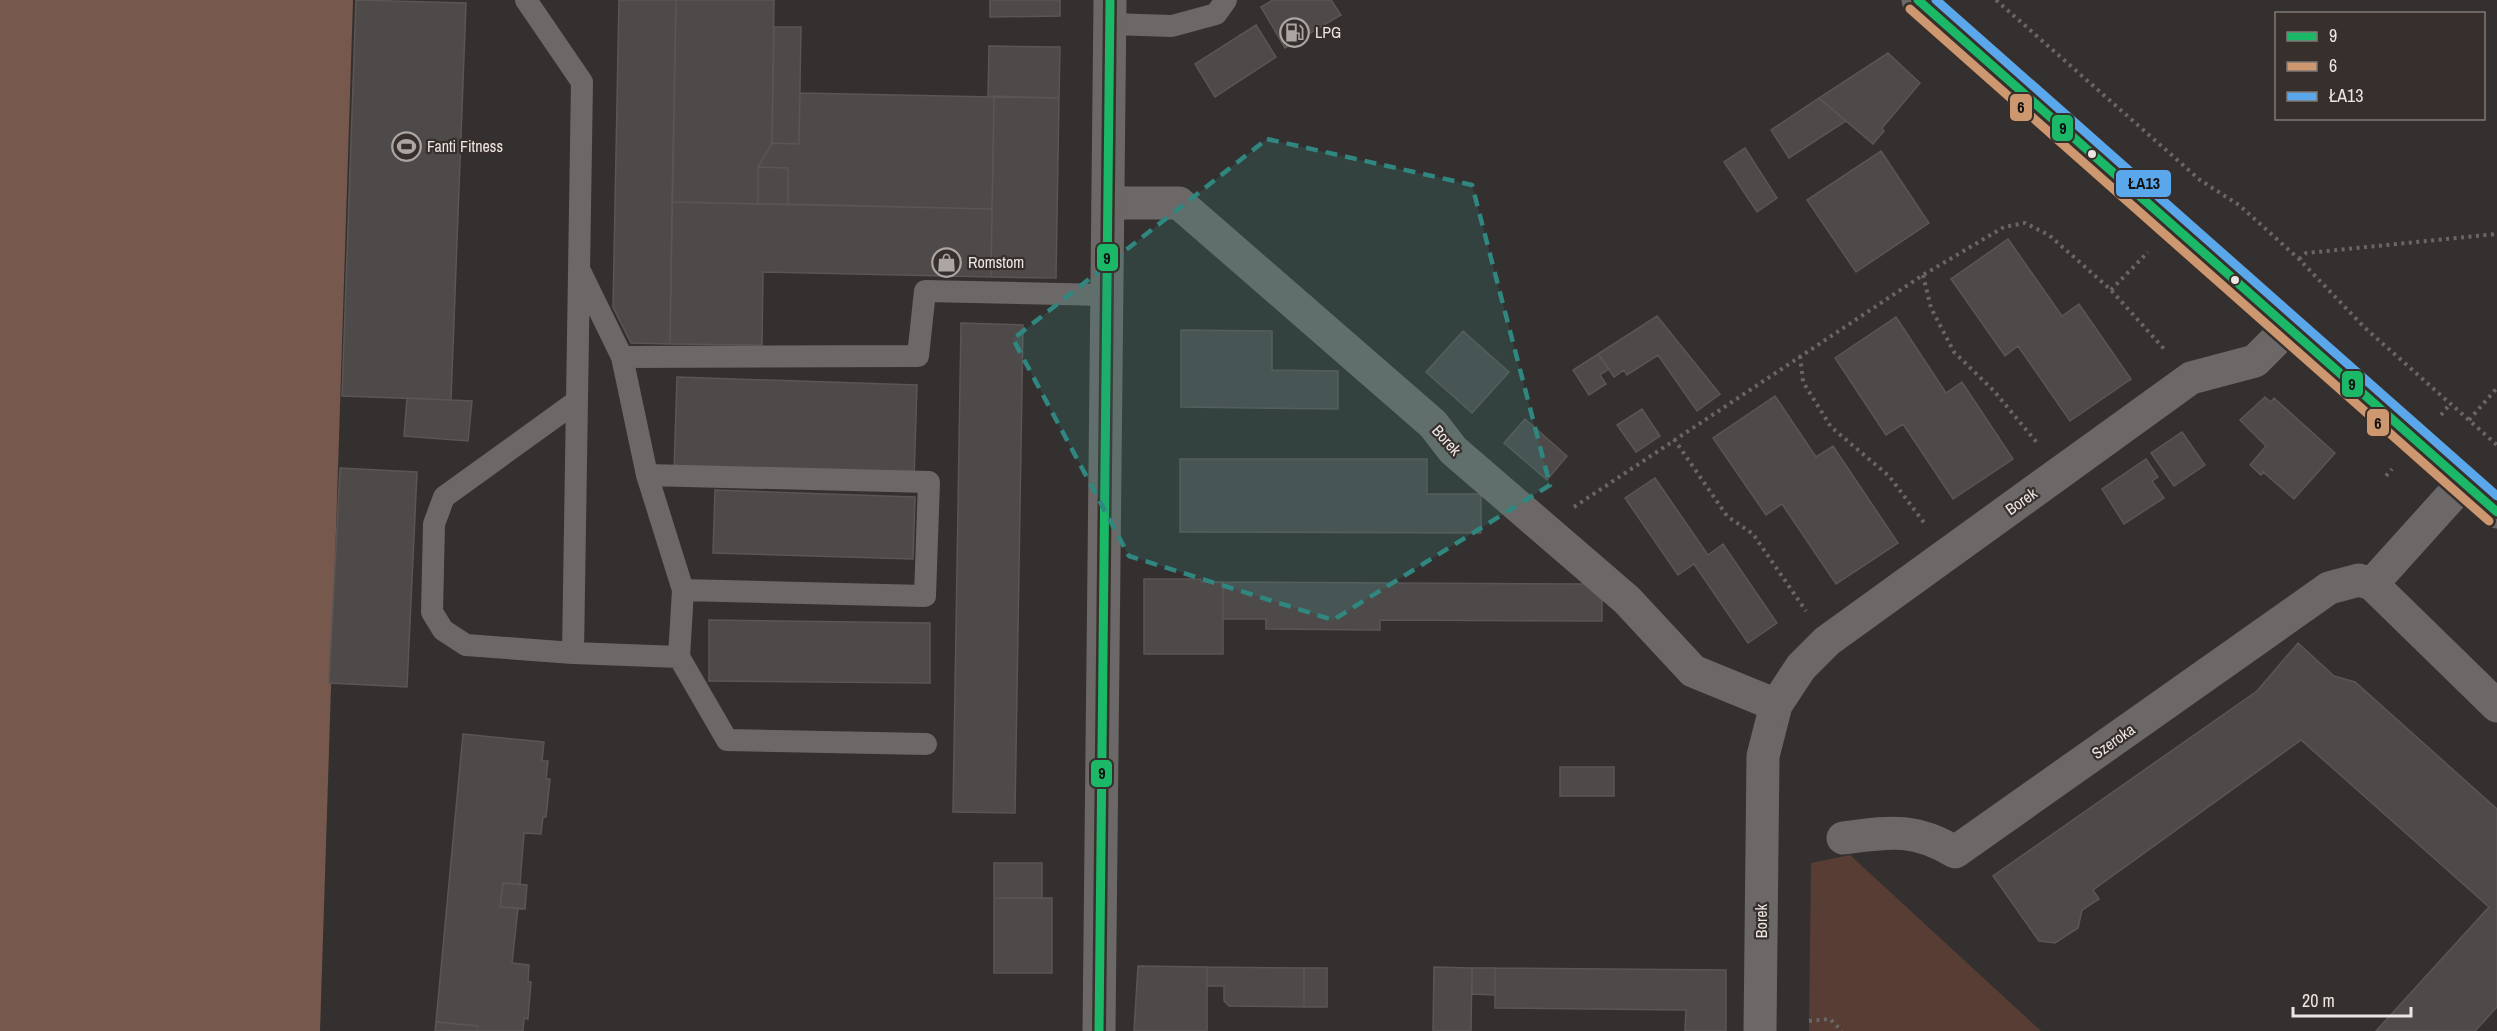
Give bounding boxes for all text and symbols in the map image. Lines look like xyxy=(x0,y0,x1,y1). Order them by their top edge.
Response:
legend xyxy=(2275,12,2485,120)
fuel station icon: LPG xyxy=(1278,16,1310,48)
place label: LPG xyxy=(1315,21,1341,43)
text: 9 xyxy=(2329,23,2337,48)
text: 6 xyxy=(2329,53,2337,78)
text: ŁA13 xyxy=(2329,83,2363,108)
line badge: 6 xyxy=(2009,93,2033,122)
text: 6 xyxy=(2017,96,2025,118)
line badge: 9 xyxy=(2051,114,2074,142)
text: 9 xyxy=(2059,117,2067,139)
sports icon: Fanti Fitness xyxy=(390,130,422,162)
place label: Fanti Fitness xyxy=(427,135,503,157)
unlabelled marker xyxy=(2086,148,2098,160)
line badge: ŁA13 xyxy=(2115,169,2172,198)
text: ŁA13 xyxy=(2128,172,2160,194)
line badge: 9 xyxy=(1096,243,1119,272)
shop icon: Romstom xyxy=(931,246,963,278)
text: 9 xyxy=(1103,247,1111,269)
place label: Romstom xyxy=(968,251,1024,273)
unlabelled marker xyxy=(2229,274,2241,286)
line badge: 9 xyxy=(2341,370,2364,398)
text: 9 xyxy=(2348,373,2356,395)
line badge: 6 xyxy=(2366,408,2390,437)
text: 6 xyxy=(2374,412,2382,434)
street label: Borek xyxy=(1427,420,1467,460)
street label: Borek xyxy=(2001,482,2042,520)
street label: Szeroka xyxy=(2087,718,2140,764)
line badge: 9 xyxy=(1090,759,1113,788)
text: 9 xyxy=(1098,762,1106,784)
street label: Borek xyxy=(1750,903,1772,938)
scale bar xyxy=(2293,980,2412,1018)
text: 20 m xyxy=(2302,988,2335,1013)

